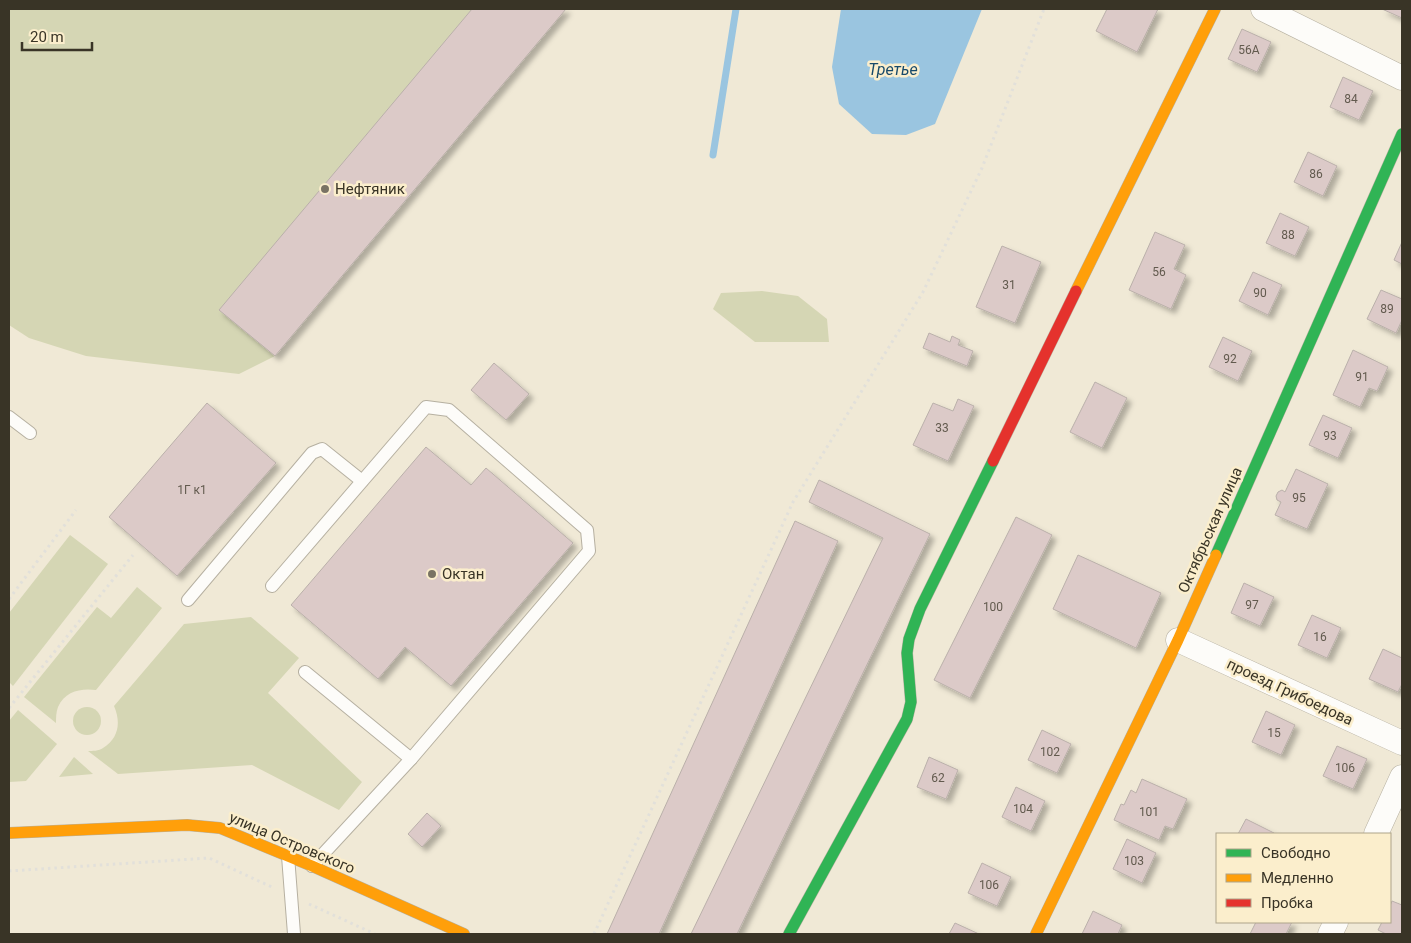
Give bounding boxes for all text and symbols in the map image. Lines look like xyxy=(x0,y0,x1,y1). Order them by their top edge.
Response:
scale bar xyxy=(22,20,92,52)
text: 20 m xyxy=(30,28,64,46)
house number: 56А xyxy=(1238,43,1260,57)
water label: Третье xyxy=(868,60,918,79)
house number: 84 xyxy=(1344,92,1358,106)
house number: 86 xyxy=(1309,167,1323,181)
place label: Нефтяник xyxy=(335,180,405,198)
marker: Нефтяник xyxy=(319,183,331,195)
house number: 88 xyxy=(1281,228,1295,242)
house number: 56 xyxy=(1152,265,1166,279)
house number: 31 xyxy=(1002,278,1016,292)
house number: 90 xyxy=(1253,286,1267,300)
house number: 89 xyxy=(1380,302,1394,316)
house number: 92 xyxy=(1223,352,1237,366)
house number: 91 xyxy=(1355,370,1369,384)
house number: 33 xyxy=(935,421,949,435)
house number: 93 xyxy=(1323,429,1337,443)
street label: Октябрьская улица xyxy=(1174,464,1246,596)
house number: 1Г к1 xyxy=(177,483,207,497)
house number: 95 xyxy=(1292,491,1306,505)
place label: Октан xyxy=(442,565,484,583)
marker: Октан xyxy=(426,568,438,580)
house number: 97 xyxy=(1245,598,1259,612)
house number: 100 xyxy=(983,600,1003,614)
house number: 16 xyxy=(1313,630,1327,644)
street label: проезд Грибоедова xyxy=(1224,655,1356,729)
house number: 15 xyxy=(1267,726,1281,740)
house number: 102 xyxy=(1040,745,1060,759)
house number: 106 xyxy=(1335,761,1355,775)
house number: 62 xyxy=(931,771,945,785)
house number: 104 xyxy=(1013,802,1033,816)
house number: 101 xyxy=(1139,805,1159,819)
street label: улица Островского xyxy=(226,808,358,878)
legend xyxy=(1216,833,1391,923)
text: Свободно xyxy=(1261,844,1330,862)
house number: 103 xyxy=(1124,854,1144,868)
text: Медленно xyxy=(1261,869,1334,887)
house number: 106 xyxy=(979,878,999,892)
text: Пробка xyxy=(1261,894,1313,912)

